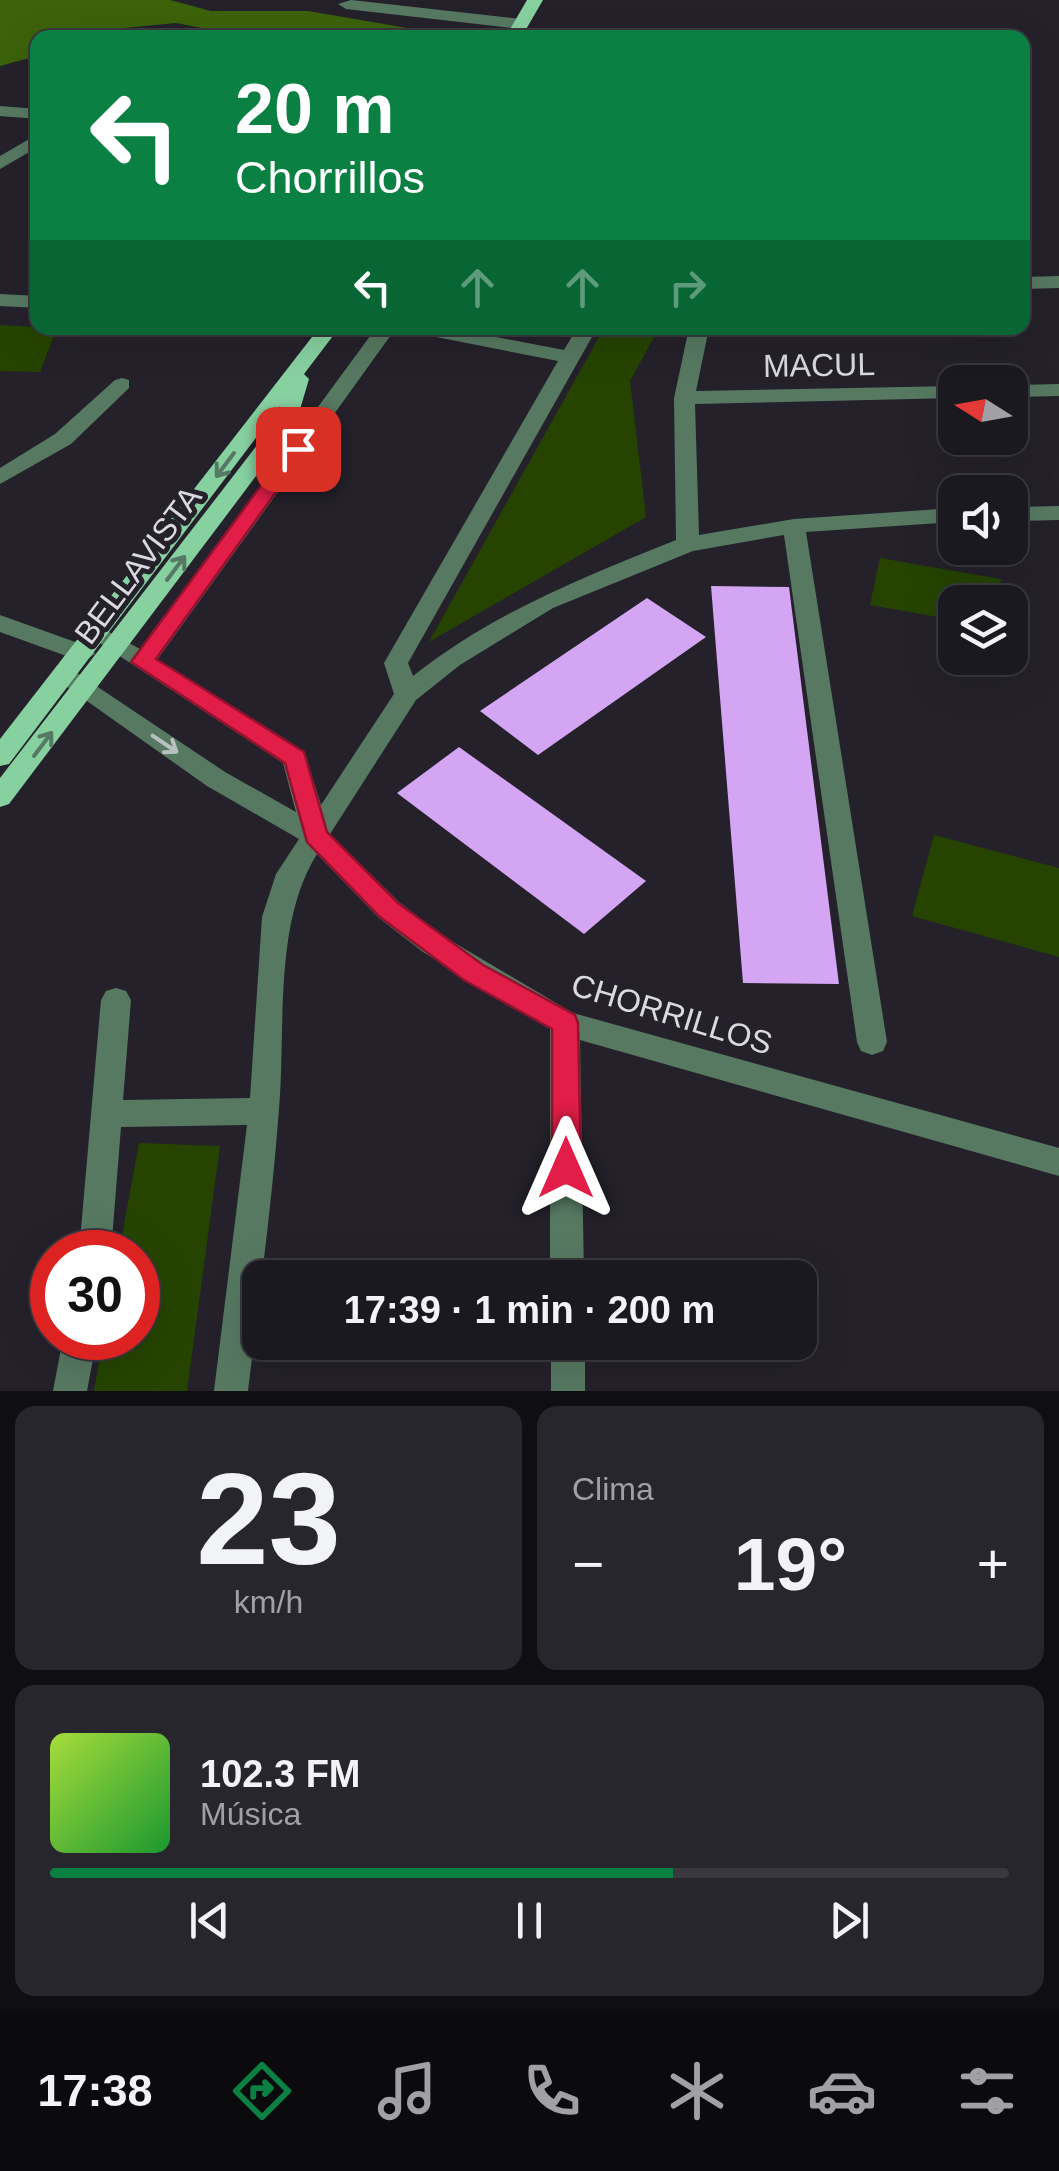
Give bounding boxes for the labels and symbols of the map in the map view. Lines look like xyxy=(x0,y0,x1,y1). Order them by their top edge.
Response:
street label: MACUL xyxy=(763,346,875,384)
north arrow xyxy=(938,365,1028,455)
pin xyxy=(256,407,341,492)
one-way arrow xyxy=(215,451,236,478)
street label: BELLAVISTA xyxy=(67,479,209,651)
one-way arrow xyxy=(165,555,186,582)
one-way arrow xyxy=(32,731,53,758)
one-way arrow xyxy=(150,733,178,754)
street label: CHORRILLOS xyxy=(567,966,777,1062)
position arrow xyxy=(514,1116,618,1220)
speed limit sign: 30 xyxy=(30,1230,160,1360)

